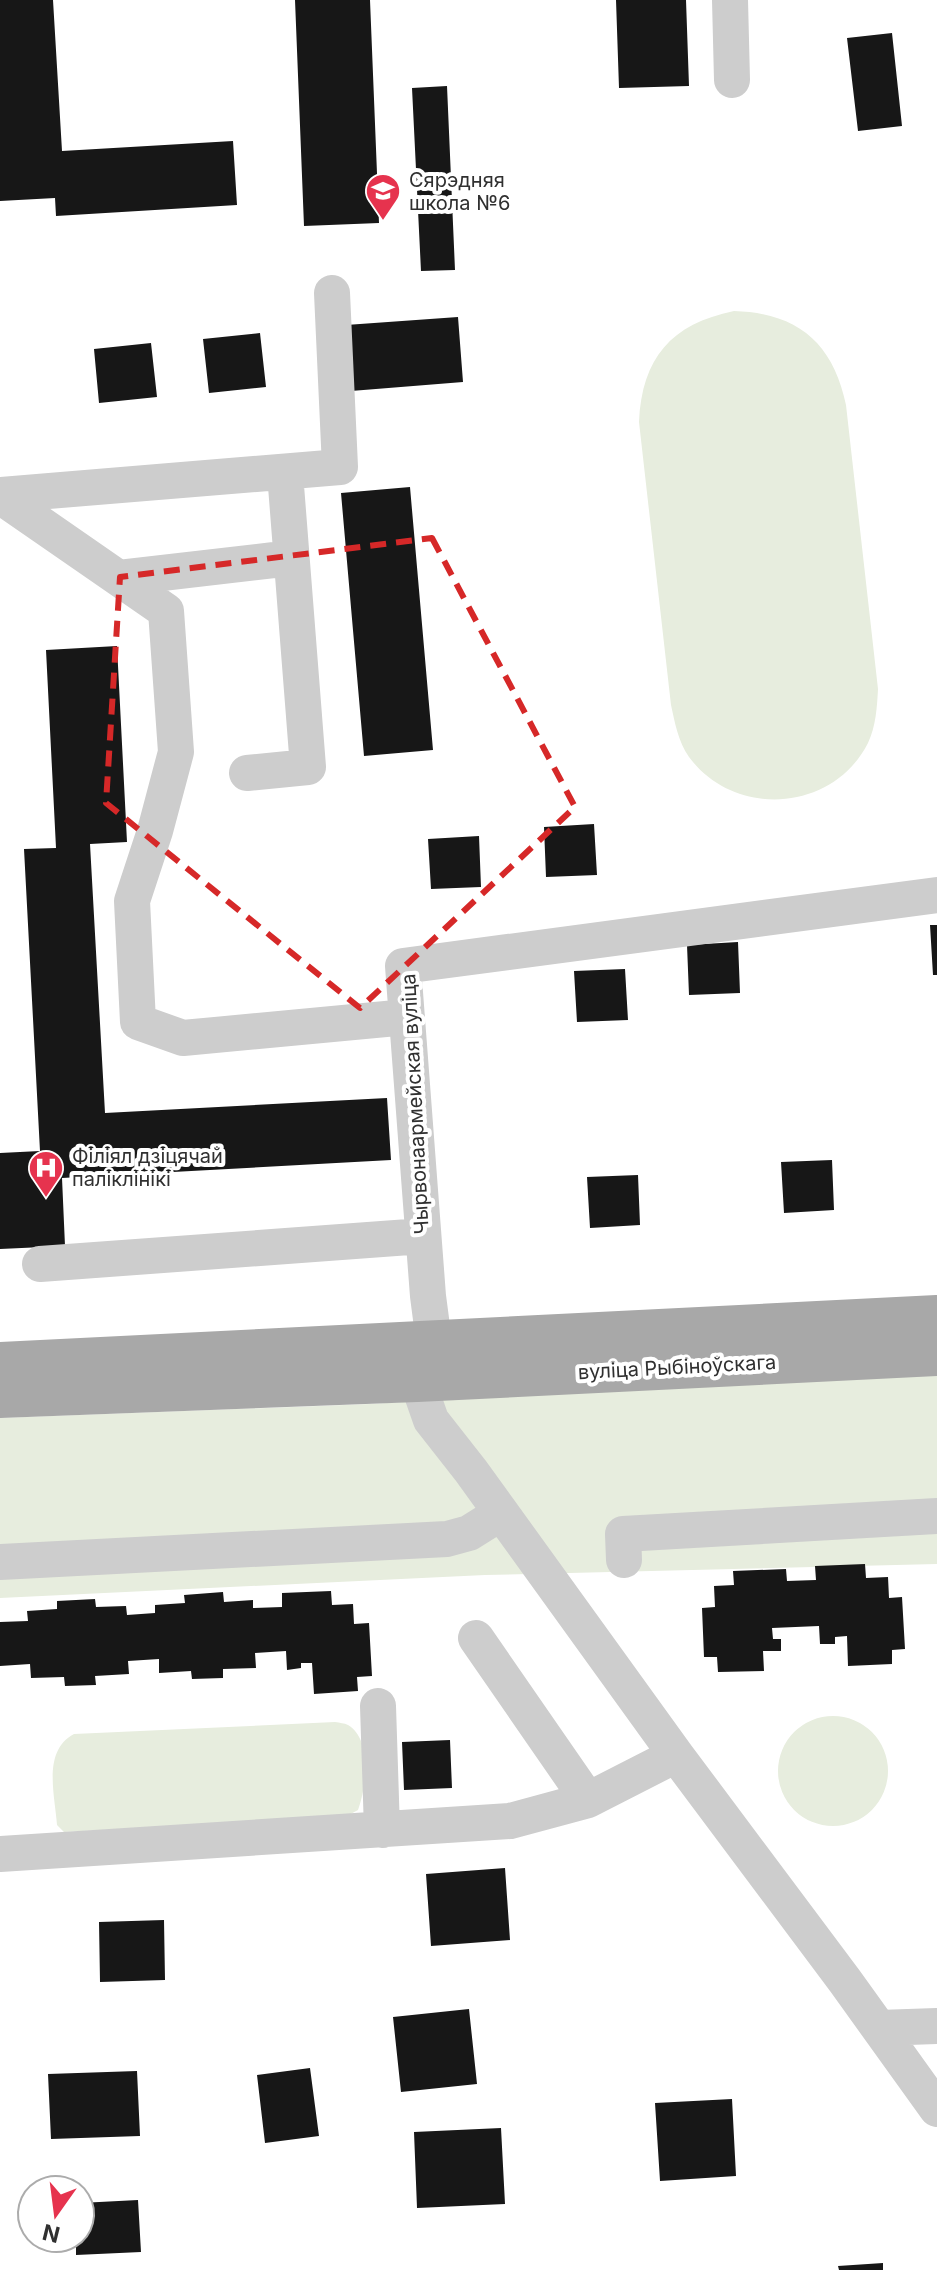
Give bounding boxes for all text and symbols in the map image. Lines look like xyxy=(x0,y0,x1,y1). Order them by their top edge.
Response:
place label: Сярэдняя школа №6 xyxy=(409,168,510,215)
school or university icon: Сярэдняя школа №6 xyxy=(364,172,402,222)
street label: Чырвонаармейская вуліца xyxy=(396,973,434,1235)
place label: Філіял дзіцячай паліклінікі xyxy=(72,1144,223,1191)
hospital icon: Філіял дзіцячай паліклінікі xyxy=(27,1149,65,1199)
street label: вуліца Рыбіноўскага xyxy=(577,1350,777,1384)
north arrow xyxy=(16,2174,96,2254)
text: N xyxy=(40,2219,62,2248)

